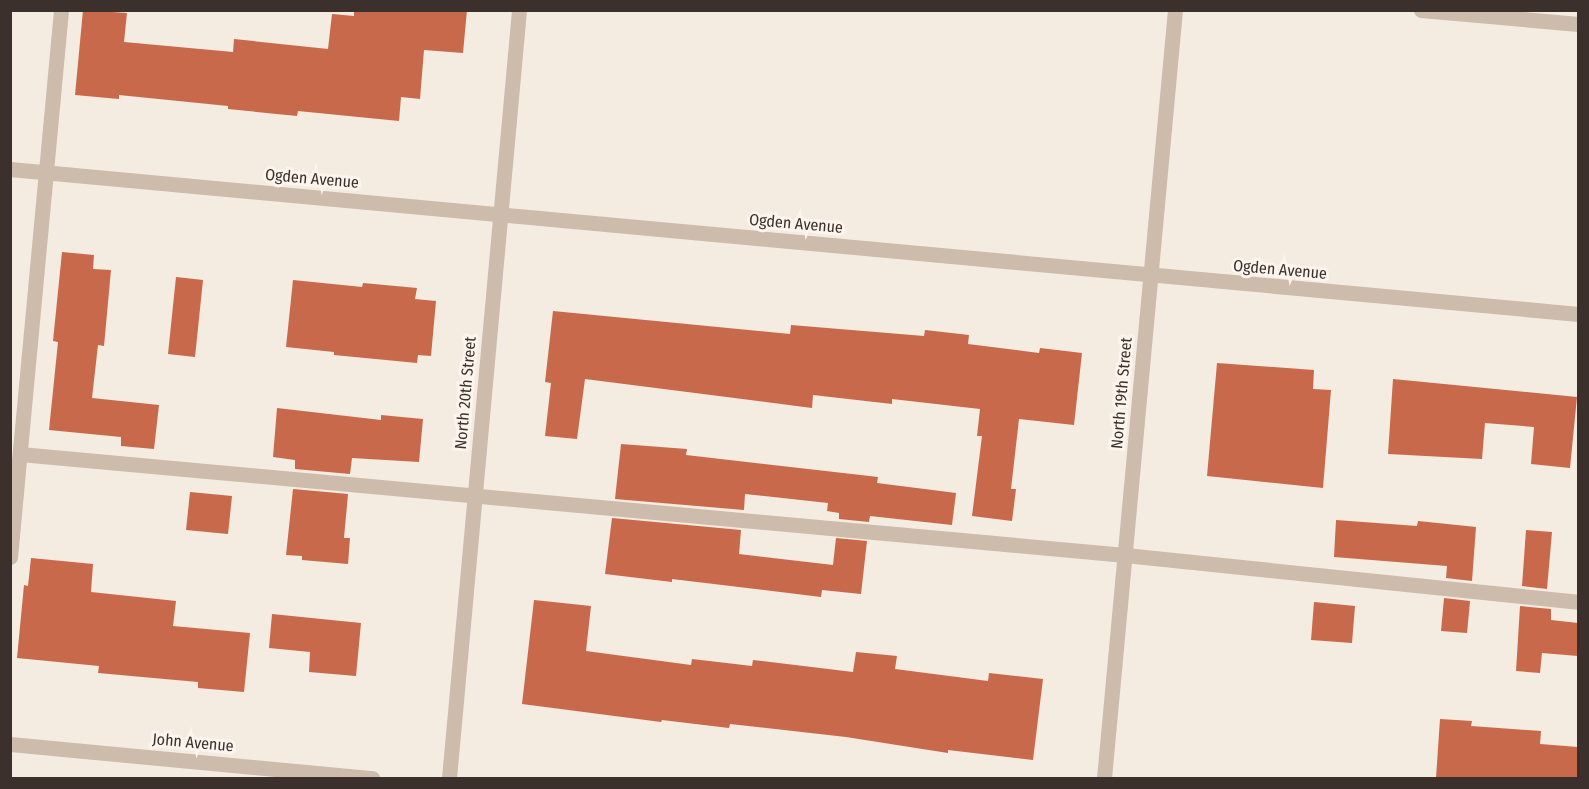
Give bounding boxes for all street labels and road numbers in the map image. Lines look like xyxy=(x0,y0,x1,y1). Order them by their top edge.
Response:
street label: Ogden Avenue xyxy=(264,165,360,193)
street label: Ogden Avenue xyxy=(748,210,844,238)
street label: Ogden Avenue xyxy=(1232,256,1328,284)
street label: North 20th Street xyxy=(451,336,481,450)
street label: North 19th Street xyxy=(1108,336,1136,450)
street label: John Avenue xyxy=(152,730,234,756)

